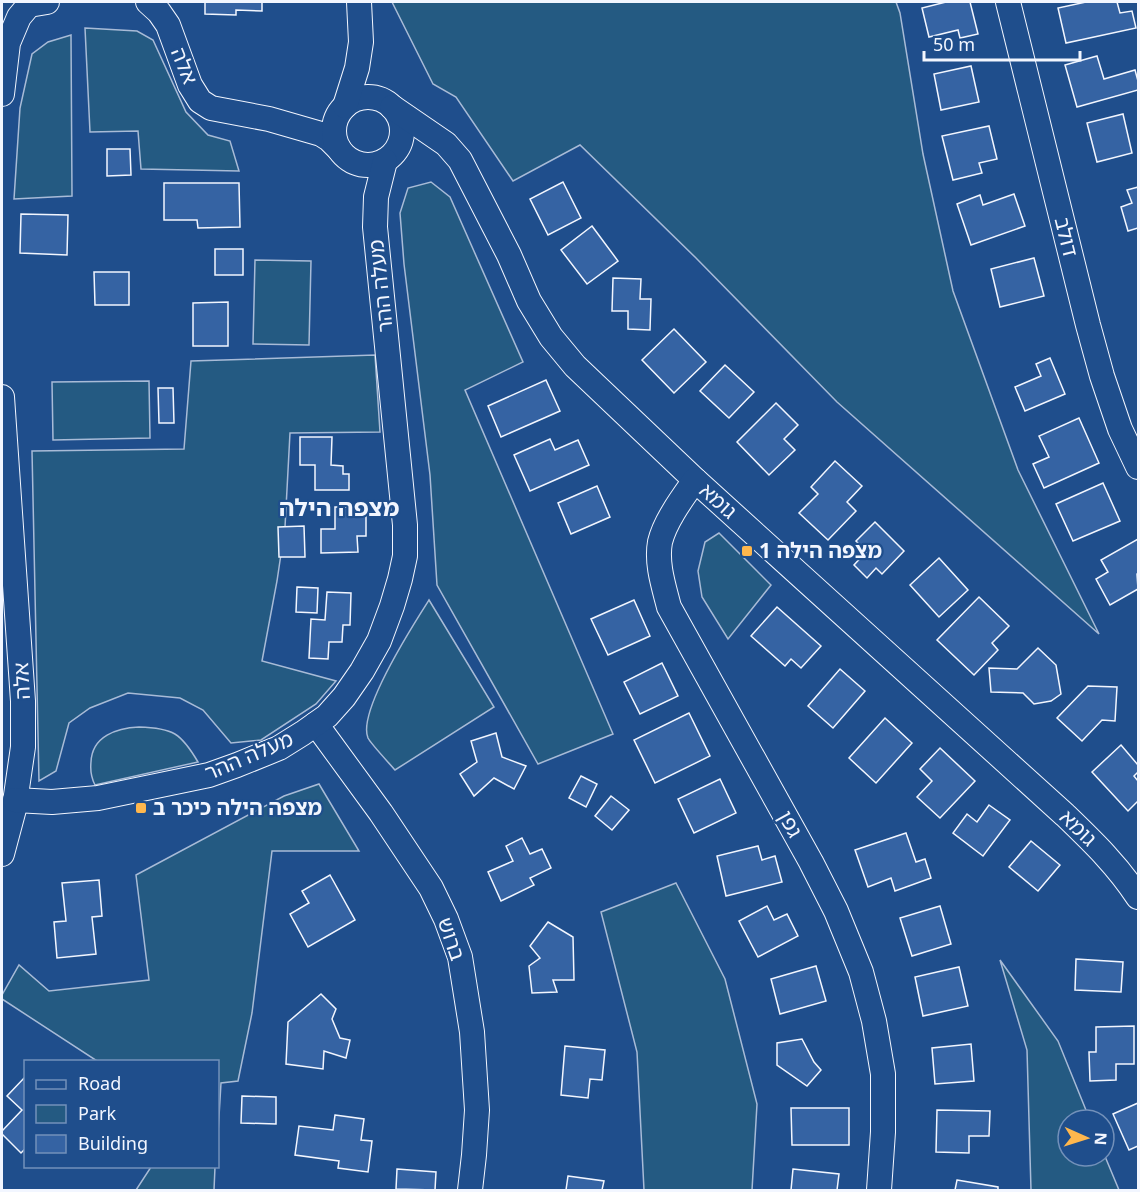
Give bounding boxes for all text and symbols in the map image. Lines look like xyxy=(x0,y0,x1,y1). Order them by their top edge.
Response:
scale bar xyxy=(924,24,1080,62)
text: 50 m xyxy=(933,32,975,56)
street label: אלה xyxy=(165,43,205,88)
street label: דולב xyxy=(1049,214,1085,259)
street label: מעלה ההר xyxy=(361,238,399,334)
street label: גומא xyxy=(694,476,743,525)
district label: מצפה הילה xyxy=(279,490,399,523)
place label: מצפה הילה 1 xyxy=(759,536,882,564)
marker: מצפה הילה 1 xyxy=(740,544,754,558)
street label: אלה xyxy=(6,662,36,700)
street label: מעלה ההר xyxy=(200,724,297,786)
place label: מצפה הילה כיכר ב xyxy=(153,793,322,821)
marker: מצפה הילה כיכר ב xyxy=(134,801,148,815)
street label: גומא xyxy=(1054,803,1103,852)
street label: גפן xyxy=(772,805,810,842)
street label: ברוש xyxy=(432,913,472,964)
legend xyxy=(24,1060,219,1168)
text: Road xyxy=(78,1071,121,1095)
text: Park xyxy=(78,1101,116,1125)
north arrow xyxy=(1056,1108,1116,1168)
text: Building xyxy=(78,1131,148,1155)
text: N xyxy=(1090,1132,1112,1146)

